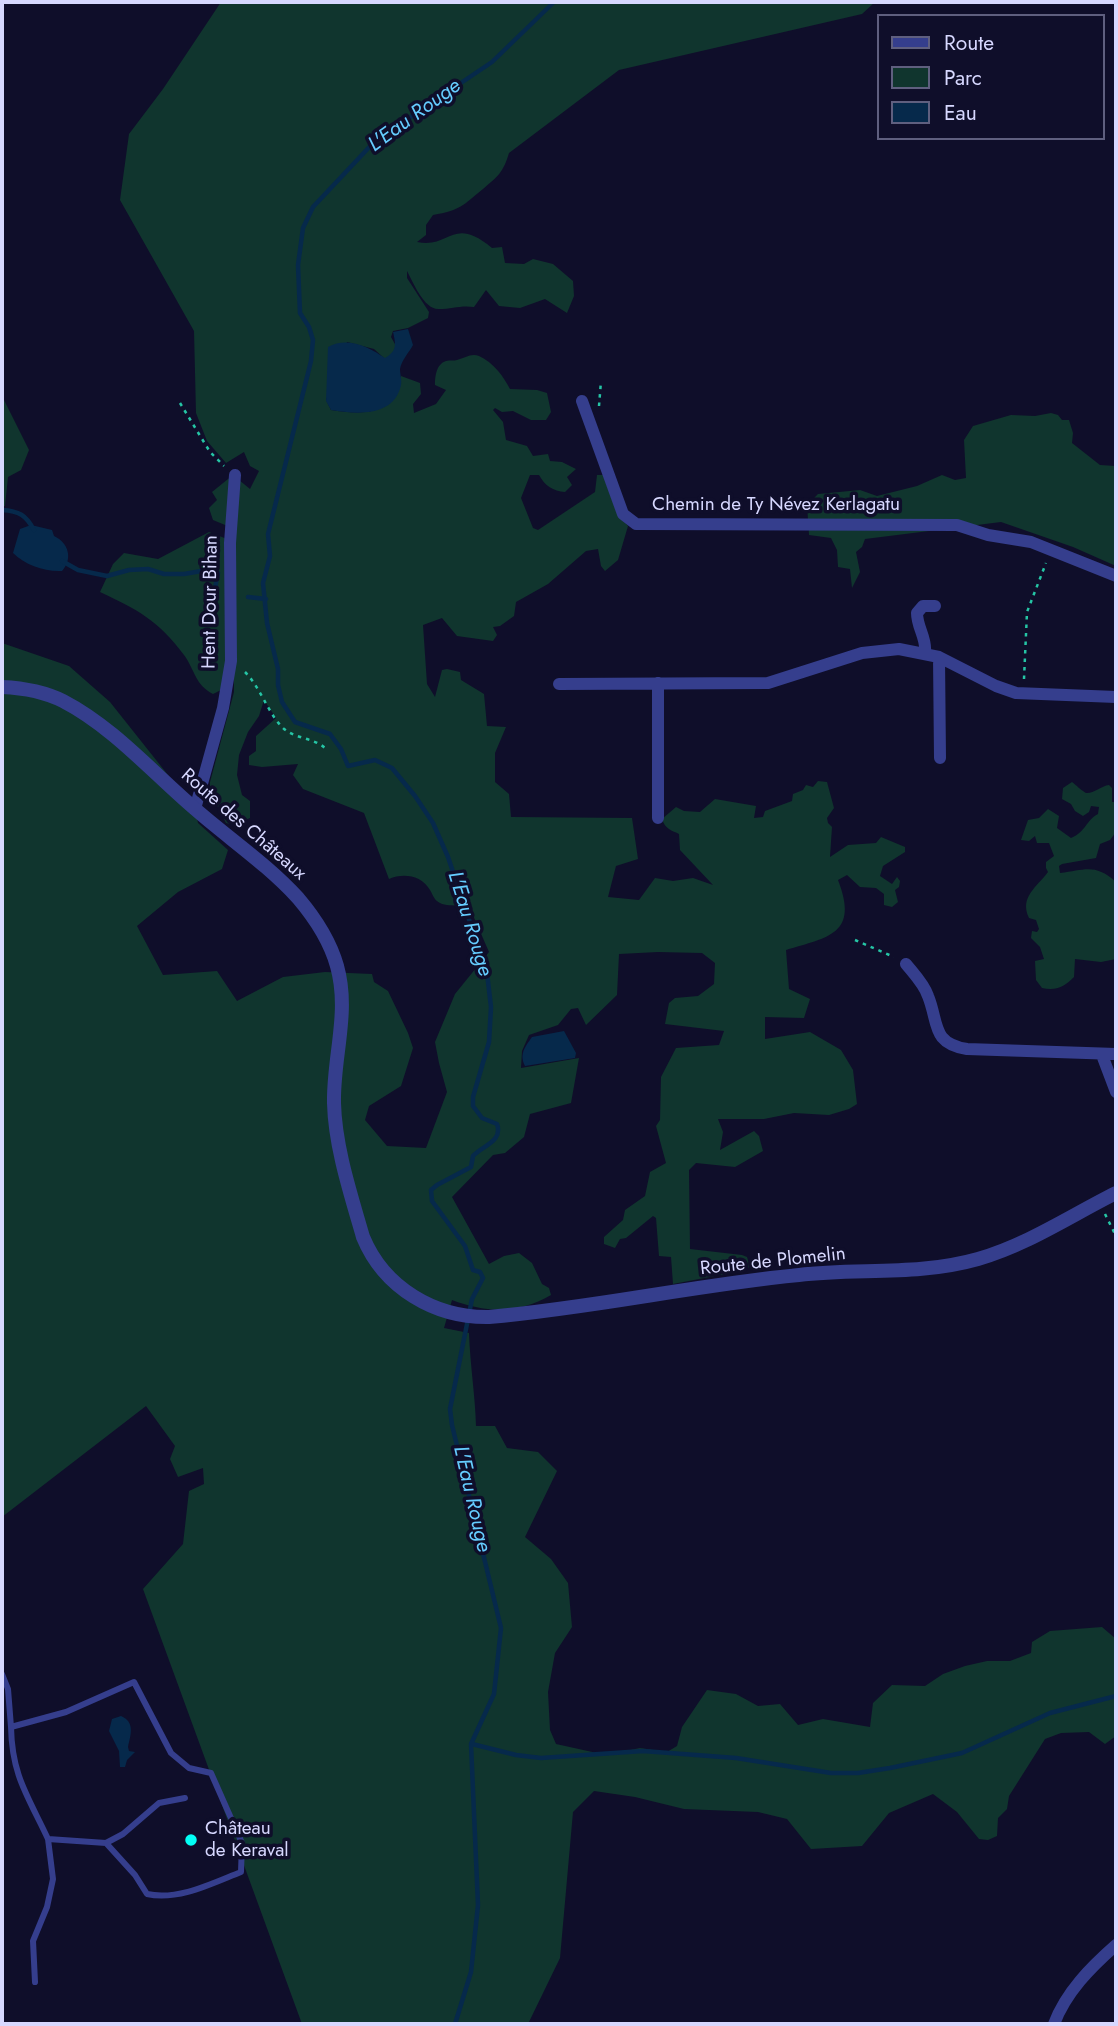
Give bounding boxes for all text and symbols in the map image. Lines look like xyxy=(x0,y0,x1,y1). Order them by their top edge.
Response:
legend xyxy=(876,14,1104,140)
text: Route xyxy=(944,28,994,58)
text: Parc xyxy=(944,63,982,93)
water label: L'Eau Rouge xyxy=(364,74,466,158)
text: Eau xyxy=(944,98,977,128)
street label: Chemin de Ty Névez Kerlagatu xyxy=(652,494,900,516)
street label: Hent Dour Bihan xyxy=(198,535,224,669)
street label: Route des Châteaux xyxy=(176,764,310,886)
water label: L'Eau Rouge xyxy=(441,869,497,979)
street label: Route de Plomelin xyxy=(699,1243,847,1281)
water label: L'Eau Rouge xyxy=(447,1443,495,1555)
place label: Château de Keraval xyxy=(205,1818,289,1862)
marker: Château de Keraval xyxy=(183,1832,199,1848)

